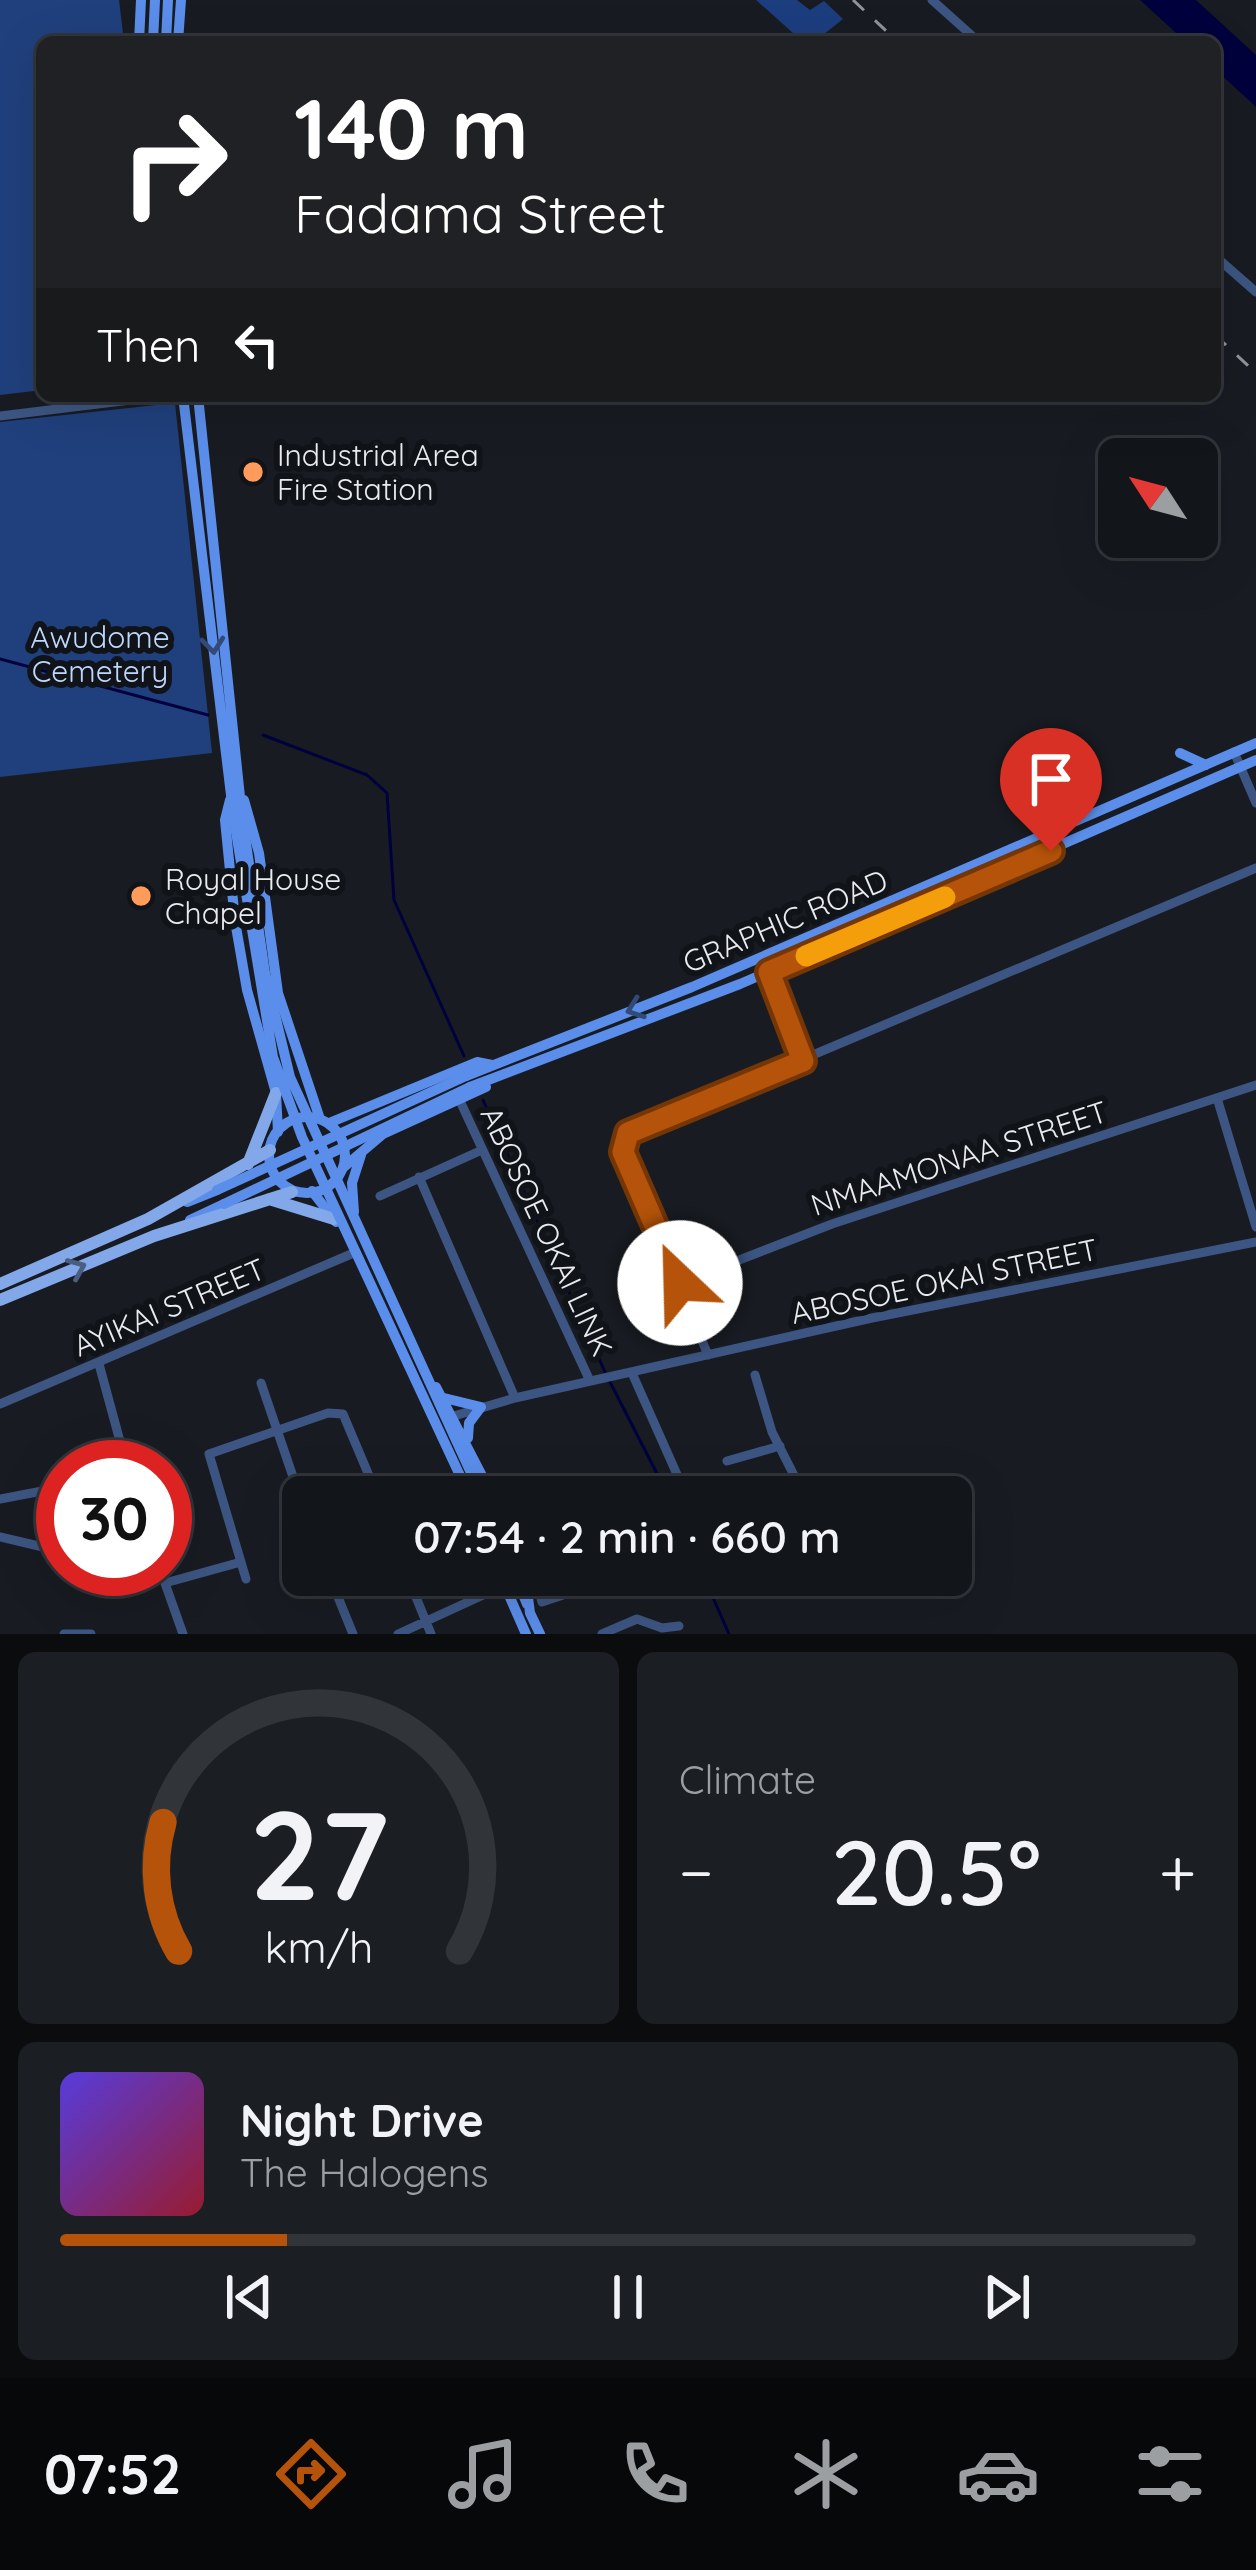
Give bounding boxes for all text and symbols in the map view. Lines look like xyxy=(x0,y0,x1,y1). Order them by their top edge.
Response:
text: 140 m xyxy=(294,75,529,180)
icon: right xyxy=(96,84,252,240)
text: Fadama Street xyxy=(294,179,666,247)
icon: left xyxy=(224,312,290,378)
text: Then xyxy=(96,317,200,373)
place label: Industrial Area Fire Station xyxy=(277,436,479,508)
north arrow xyxy=(1098,438,1218,558)
map controls xyxy=(1098,438,1218,558)
marker: Industrial Area Fire Station xyxy=(240,459,266,485)
park label: Awudome Cemetery xyxy=(30,618,170,690)
one-way arrow xyxy=(200,636,225,655)
pin xyxy=(1000,728,1102,851)
icon: arrive xyxy=(1018,746,1084,812)
place label: Royal House Chapel xyxy=(165,860,341,932)
street label: GRAPHIC ROAD xyxy=(677,861,893,981)
marker: Royal House Chapel xyxy=(128,883,154,909)
one-way arrow xyxy=(626,994,647,1019)
street label: NMAAMONAA STREET xyxy=(806,1092,1112,1224)
street label: ABOSOE OKAI LINK xyxy=(473,1100,621,1362)
position arrow xyxy=(617,1220,743,1346)
street label: ABOSOE OKAI STREET xyxy=(787,1230,1101,1332)
street label: AYIKAI STREET xyxy=(67,1249,271,1365)
one-way arrow xyxy=(64,1258,86,1282)
speed limit sign: 30 xyxy=(36,1440,192,1596)
text: 07:54 · 2 min · 660 m xyxy=(413,1508,841,1564)
text: Climate xyxy=(679,1755,816,1804)
text: 27 xyxy=(249,1775,388,1931)
text: 20.5° xyxy=(831,1815,1041,1928)
text: − xyxy=(679,1830,713,1913)
text: + xyxy=(1159,1830,1196,1913)
text: km/h xyxy=(264,1920,373,1974)
text: Night Drive xyxy=(240,2092,484,2148)
text: The Halogens xyxy=(240,2148,489,2197)
icon: previous xyxy=(216,2264,282,2330)
icon: pause xyxy=(595,2264,661,2330)
icon: next xyxy=(974,2264,1040,2330)
icon: directions xyxy=(269,2432,353,2516)
icon: music xyxy=(441,2432,525,2516)
icon: phone xyxy=(613,2432,697,2516)
icon: climate xyxy=(784,2432,868,2516)
icon: car xyxy=(956,2432,1040,2516)
icon: filters xyxy=(1128,2432,1212,2516)
text: 07:52 xyxy=(44,2440,181,2508)

